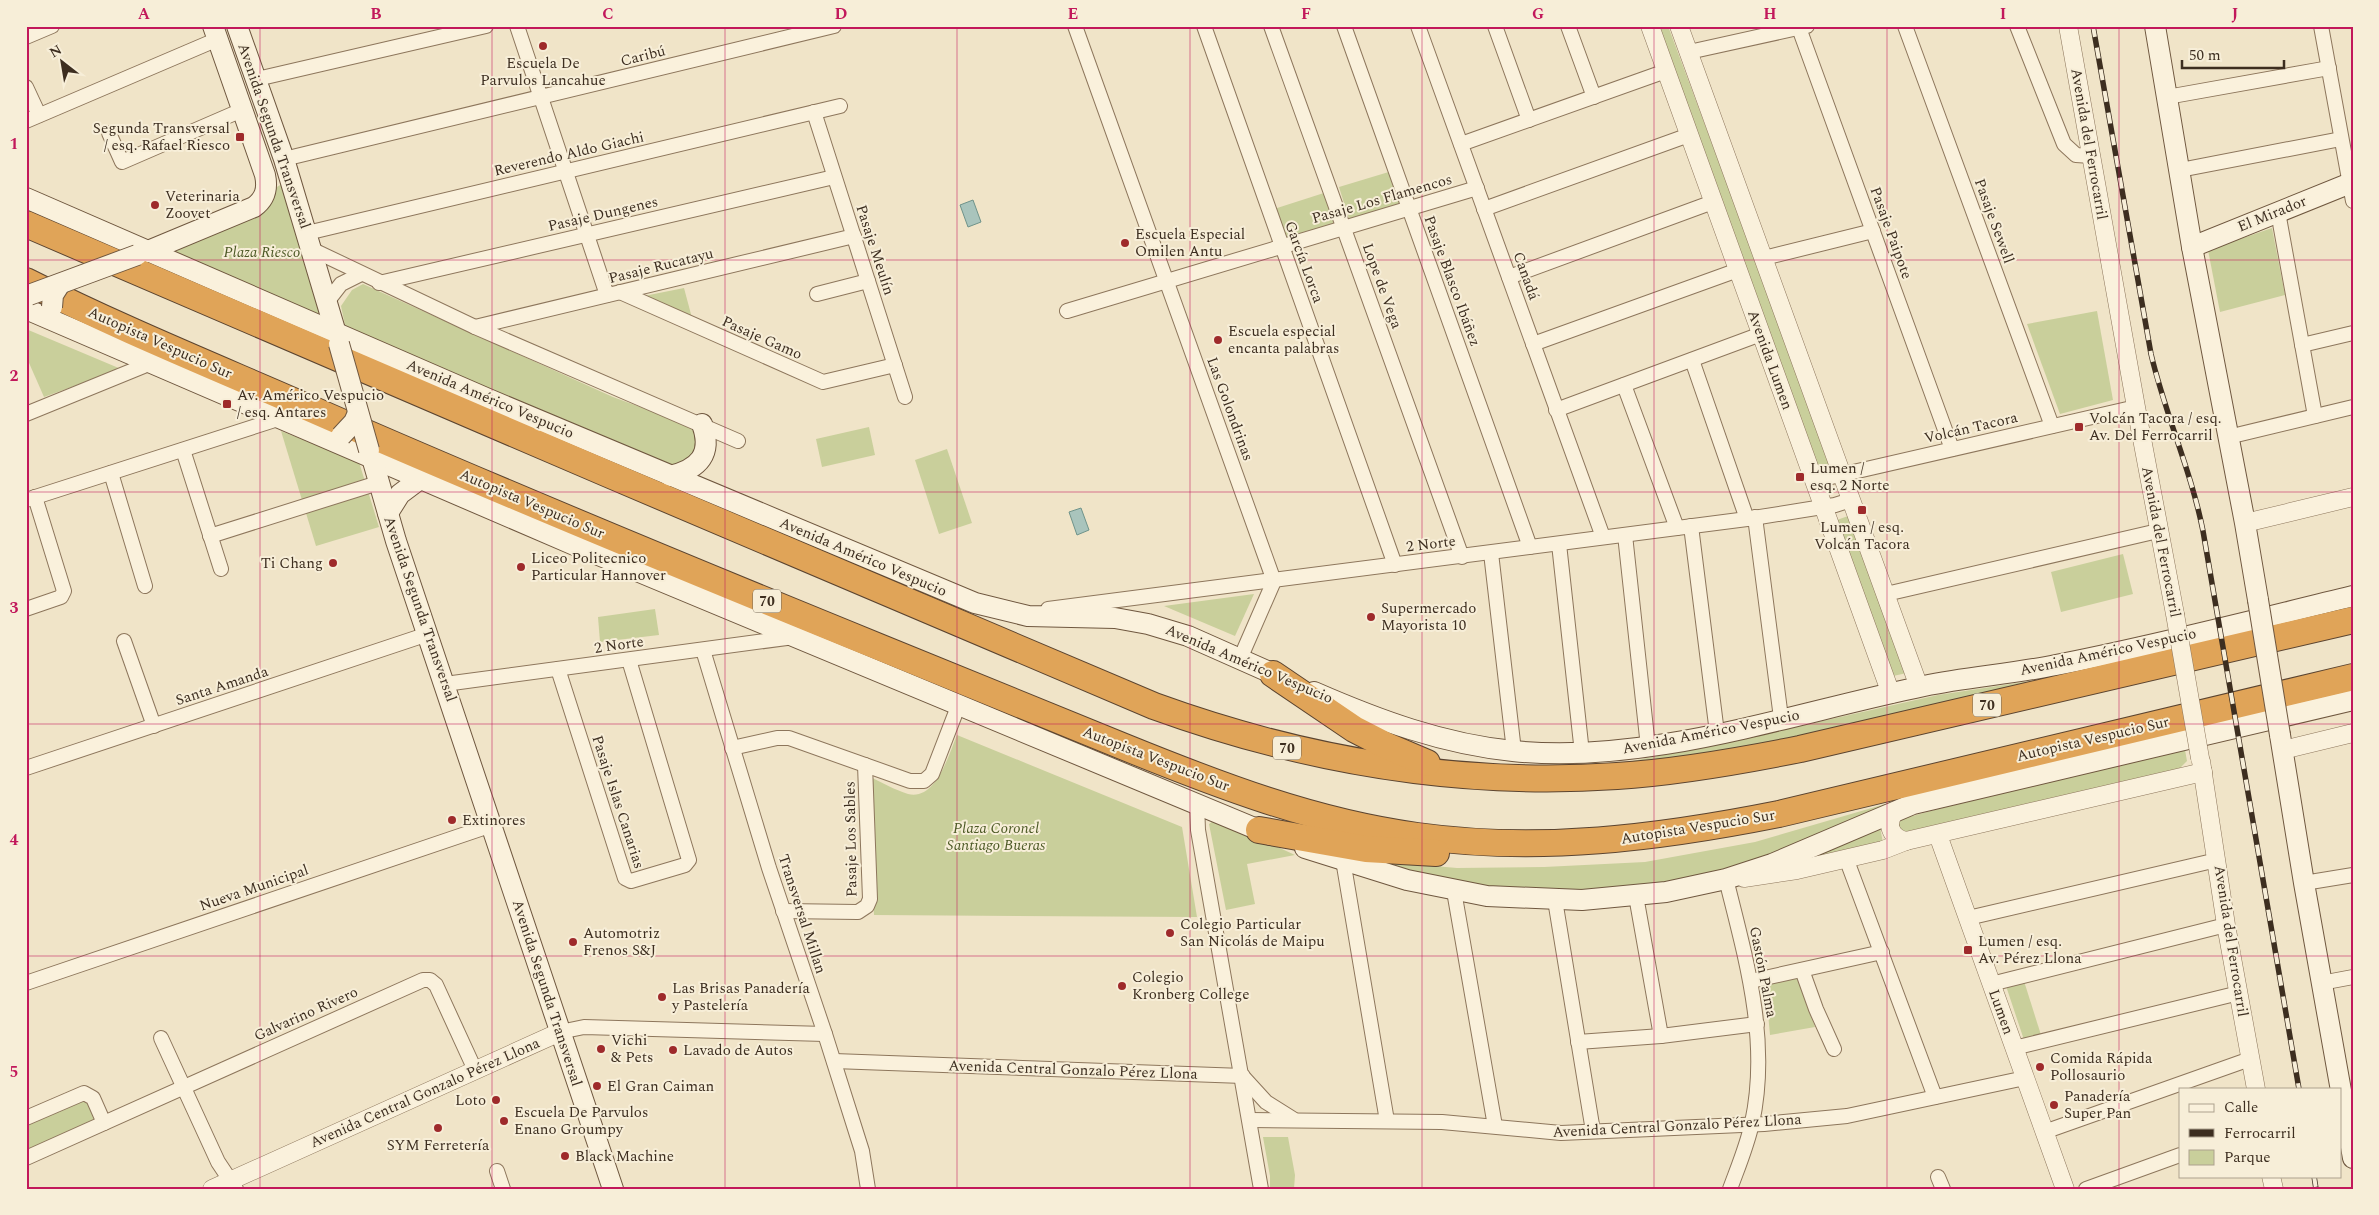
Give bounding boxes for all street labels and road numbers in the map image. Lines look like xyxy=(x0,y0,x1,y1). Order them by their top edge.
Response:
street label: Caribú xyxy=(618,39,668,73)
street label: Avenida Segunda Transversal xyxy=(231,40,317,232)
street label: Avenida del Ferrocarril xyxy=(2064,66,2114,222)
street label: Reverendo Aldo Giachi xyxy=(492,126,646,182)
street label: Pasaje Los Flamencos xyxy=(1309,168,1455,230)
street label: Pasaje Sewell xyxy=(1968,175,2020,267)
street label: Pasaje Paipote xyxy=(1864,184,1918,282)
street label: Pasaje Dungenes xyxy=(546,190,660,238)
street label: El Mirador xyxy=(2234,190,2310,238)
street label: Pasaje Meulín xyxy=(850,202,901,299)
street label: Pasaje Blasco Ibáñez xyxy=(1418,212,1486,350)
street label: García Lorca xyxy=(1279,218,1330,307)
street label: Lope de Vega xyxy=(1356,240,1408,333)
street label: Pasaje Rucatayu xyxy=(606,242,716,290)
street label: Canadá xyxy=(1507,249,1546,304)
street label: Autopista Vespucio Sur xyxy=(84,301,236,385)
street label: Avenida Lumen xyxy=(1741,307,1799,413)
street label: Pasaje Gamo xyxy=(718,310,806,366)
street label: Avenida Américo Vespucio xyxy=(403,353,577,445)
street label: Las Golondrinas xyxy=(1200,354,1260,464)
street label: Volcán Tacora xyxy=(1922,406,2021,450)
street label: Autopista Vespucio Sur xyxy=(456,463,608,545)
street label: Avenida del Ferrocarril xyxy=(2135,465,2187,619)
street label: Avenida Américo Vespucio xyxy=(776,511,950,603)
street label: Avenida Segunda Transversal xyxy=(377,513,463,705)
street label: 2 Norte xyxy=(1405,530,1457,558)
road number: 70 xyxy=(753,590,781,612)
street label: Avenida Américo Vespucio xyxy=(1162,618,1336,710)
street label: Avenida Américo Vespucio xyxy=(2018,622,2198,682)
street label: 2 Norte xyxy=(593,630,645,660)
street label: Santa Amanda xyxy=(173,660,272,712)
road number: 70 xyxy=(1973,694,2001,716)
street label: Avenida Américo Vespucio xyxy=(1620,704,1802,760)
street label: Autopista Vespucio Sur xyxy=(2015,710,2172,768)
street label: Autopista Vespucio Sur xyxy=(1079,720,1233,798)
street label: Pasaje Islas Canarias xyxy=(586,732,650,872)
road number: 70 xyxy=(1273,736,1301,760)
street label: Pasaje Los Sables xyxy=(838,781,864,897)
street label: Autopista Vespucio Sur xyxy=(1619,803,1777,851)
street label: Transversal Millan xyxy=(772,851,832,977)
street label: Nueva Municipal xyxy=(196,859,312,917)
street label: Avenida del Ferrocarril xyxy=(2208,863,2254,1019)
street label: Avenida Segunda Transversal xyxy=(506,897,588,1089)
street label: Gastón Palma xyxy=(1743,925,1783,1020)
street label: Galvarino Rivero xyxy=(250,981,362,1047)
street label: Lumen xyxy=(1982,986,2020,1038)
street label: Avenida Central Gonzalo Pérez Llona xyxy=(306,1031,544,1154)
street label: Avenida Central Gonzalo Pérez Llona xyxy=(948,1054,1199,1086)
street label: Avenida Central Gonzalo Pérez Llona xyxy=(1552,1108,1803,1144)

